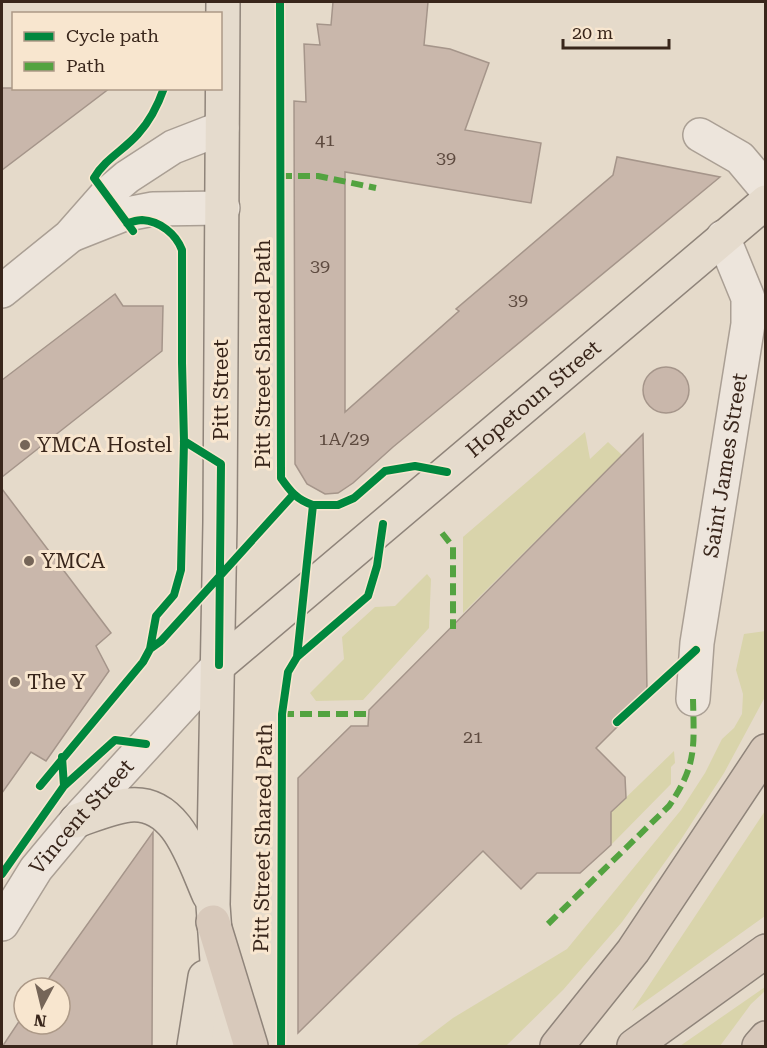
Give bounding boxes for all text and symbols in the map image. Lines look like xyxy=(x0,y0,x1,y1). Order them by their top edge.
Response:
legend xyxy=(12,12,222,90)
scale bar xyxy=(563,12,670,50)
text: 20 m xyxy=(572,22,613,43)
text: Cycle path xyxy=(66,25,159,46)
text: Path xyxy=(66,55,105,76)
house number: 41 xyxy=(315,129,335,150)
house number: 39 xyxy=(436,147,456,168)
street label: Pitt Street Shared Path xyxy=(251,239,275,469)
house number: 39 xyxy=(310,255,330,276)
house number: 39 xyxy=(508,289,528,310)
street label: Hopetoun Street xyxy=(462,335,606,462)
street label: Pitt Street xyxy=(209,339,233,441)
street label: Saint James Street xyxy=(699,371,752,560)
house number: 1A/29 xyxy=(318,428,370,449)
place label: YMCA Hostel xyxy=(37,433,172,457)
marker: YMCA Hostel xyxy=(18,438,32,452)
place label: YMCA xyxy=(41,549,105,573)
marker: YMCA xyxy=(22,554,36,568)
place label: The Y xyxy=(27,670,86,694)
marker: The Y xyxy=(8,675,22,689)
street label: Pitt Street Shared Path xyxy=(249,723,277,953)
house number: 21 xyxy=(463,726,483,747)
street label: Vincent Street xyxy=(25,754,139,879)
north arrow xyxy=(12,976,72,1036)
text: N xyxy=(33,1010,48,1031)

